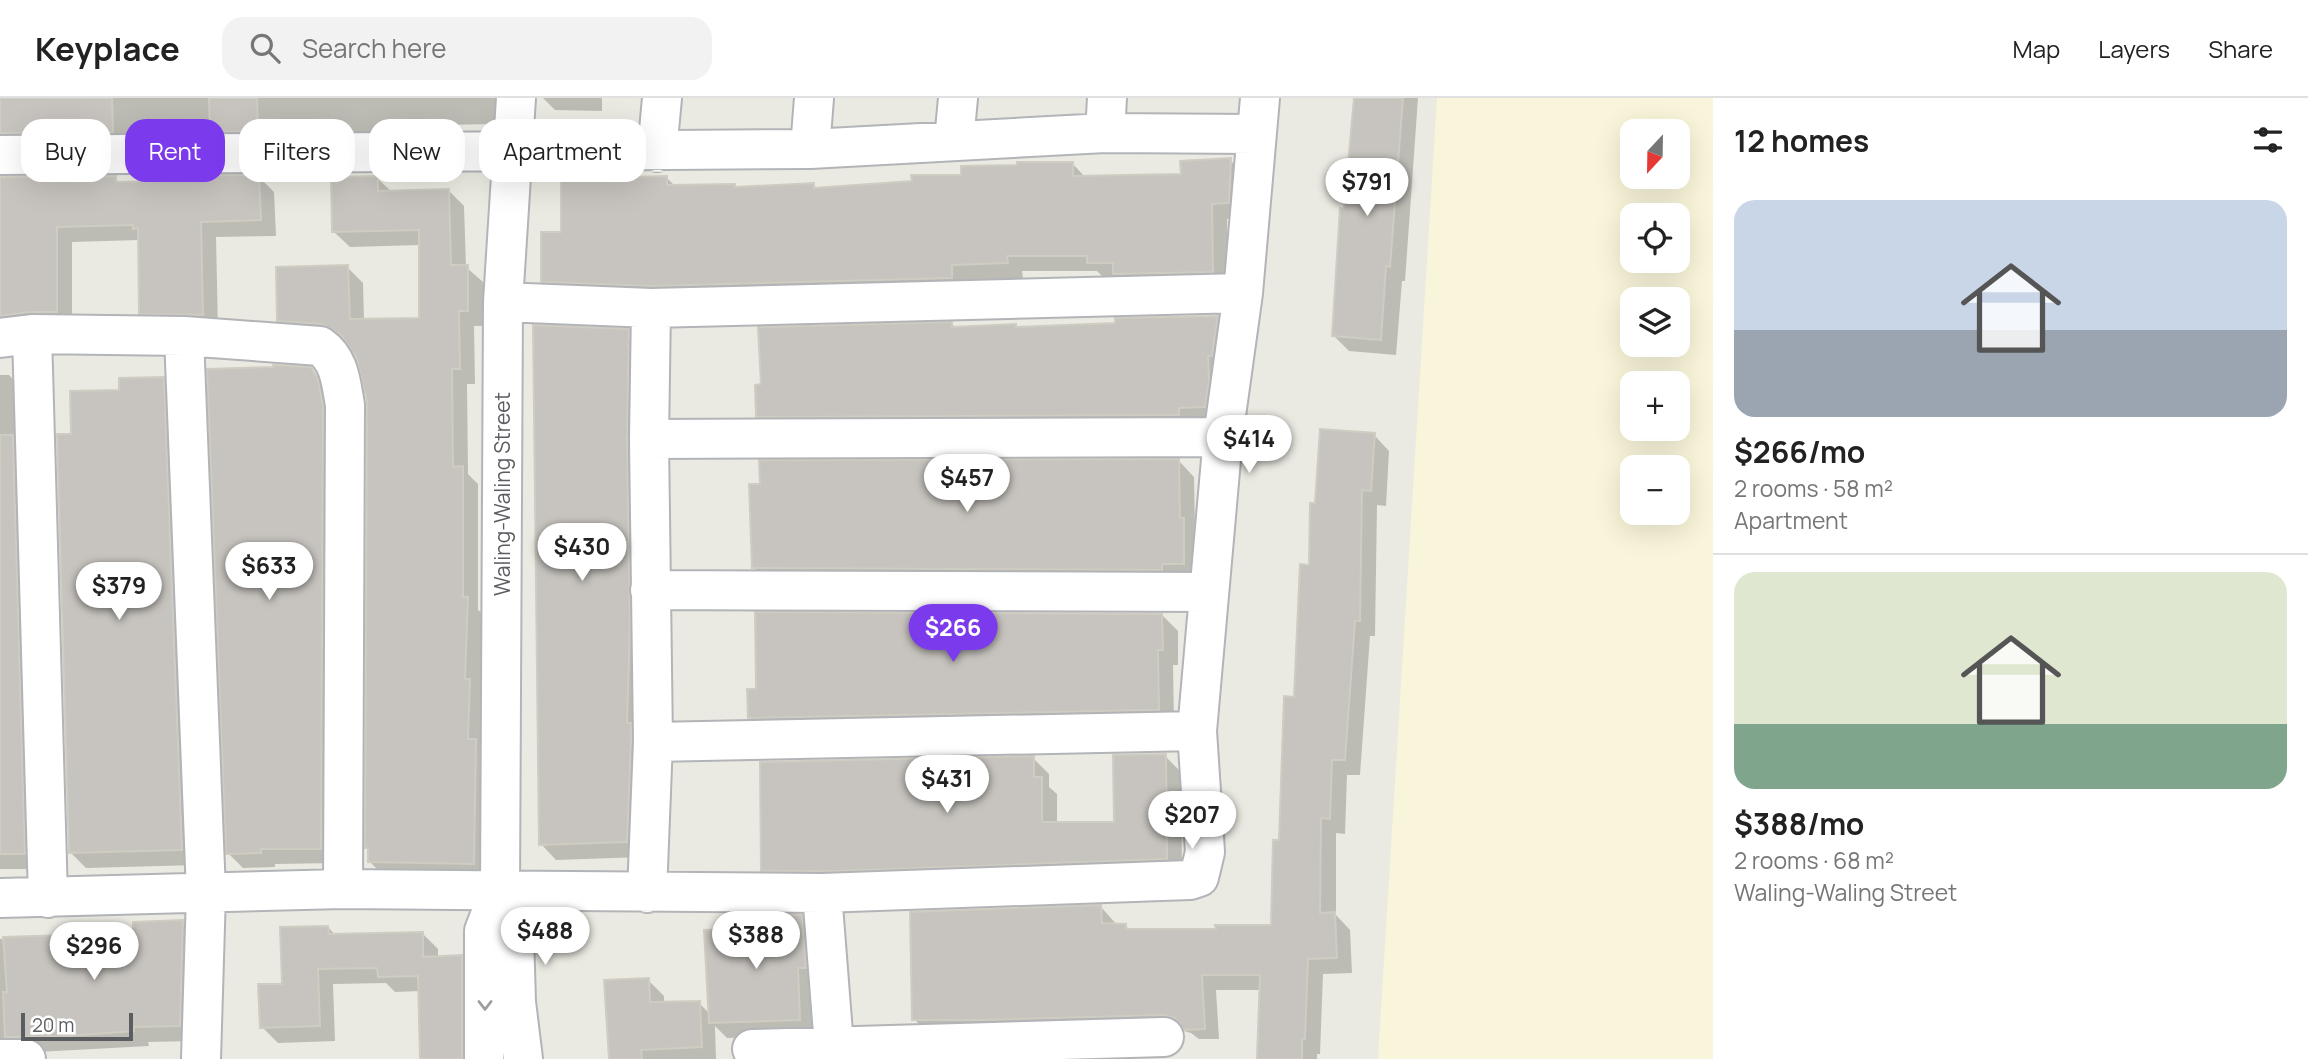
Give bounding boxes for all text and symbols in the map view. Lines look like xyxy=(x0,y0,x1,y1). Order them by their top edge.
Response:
search box xyxy=(222,17,712,80)
text: Keyplace xyxy=(35,26,180,71)
icon: search xyxy=(246,29,284,67)
text: Search here xyxy=(302,30,447,66)
text: Map xyxy=(2013,32,2060,65)
text: Layers xyxy=(2098,32,2170,65)
text: Share xyxy=(2208,32,2273,65)
chip: Buy xyxy=(21,119,111,182)
chip: Rent xyxy=(125,119,225,182)
chip: Filters xyxy=(239,119,355,182)
chip: New xyxy=(369,119,465,182)
chip: Apartment xyxy=(479,119,646,182)
north arrow xyxy=(1620,119,1690,189)
map controls xyxy=(1620,119,1690,525)
text: 12 homes xyxy=(1734,120,1869,161)
icon: filters xyxy=(2249,121,2287,159)
pin: $791 xyxy=(1326,158,1408,218)
text: $791 xyxy=(1341,165,1393,197)
button: locate xyxy=(1620,203,1690,273)
icon: home xyxy=(1948,245,2074,371)
button: layers xyxy=(1620,287,1690,357)
button: + xyxy=(1620,371,1690,441)
street label: Waling-Waling Street xyxy=(488,392,516,596)
pin: $414 xyxy=(1208,416,1290,475)
text: $414 xyxy=(1223,422,1275,454)
text: $266/mo xyxy=(1734,431,1865,472)
pin: $457 xyxy=(926,454,1008,514)
button: − xyxy=(1620,455,1690,525)
text: $457 xyxy=(940,461,994,493)
text: 2 rooms · 58 m² xyxy=(1734,472,1893,504)
text: Apartment xyxy=(1734,504,1848,536)
pin: $430 xyxy=(541,524,623,583)
text: $430 xyxy=(554,530,610,562)
pin: $633 xyxy=(228,542,310,602)
text: $633 xyxy=(241,549,297,581)
pin: $379 xyxy=(78,562,160,622)
text: $379 xyxy=(92,569,146,601)
pin: $266 xyxy=(912,604,994,664)
text: $266 xyxy=(925,611,981,643)
icon: home xyxy=(1948,617,2074,743)
pin: $431 xyxy=(906,756,988,815)
text: $431 xyxy=(921,762,973,794)
pin: $207 xyxy=(1151,792,1233,851)
text: $207 xyxy=(1164,798,1220,830)
text: $388/mo xyxy=(1734,803,1864,844)
text: 2 rooms · 68 m² xyxy=(1734,844,1894,876)
text: Waling-Waling Street xyxy=(1734,876,1957,908)
pin: $488 xyxy=(504,908,586,967)
pin: $388 xyxy=(715,912,797,971)
text: $488 xyxy=(517,914,573,946)
text: $388 xyxy=(728,918,784,950)
pin: $296 xyxy=(53,922,135,982)
text: $296 xyxy=(66,929,122,961)
one-way arrow xyxy=(477,1000,493,1010)
scale bar xyxy=(21,1010,133,1042)
text: 20 m xyxy=(32,1012,74,1038)

